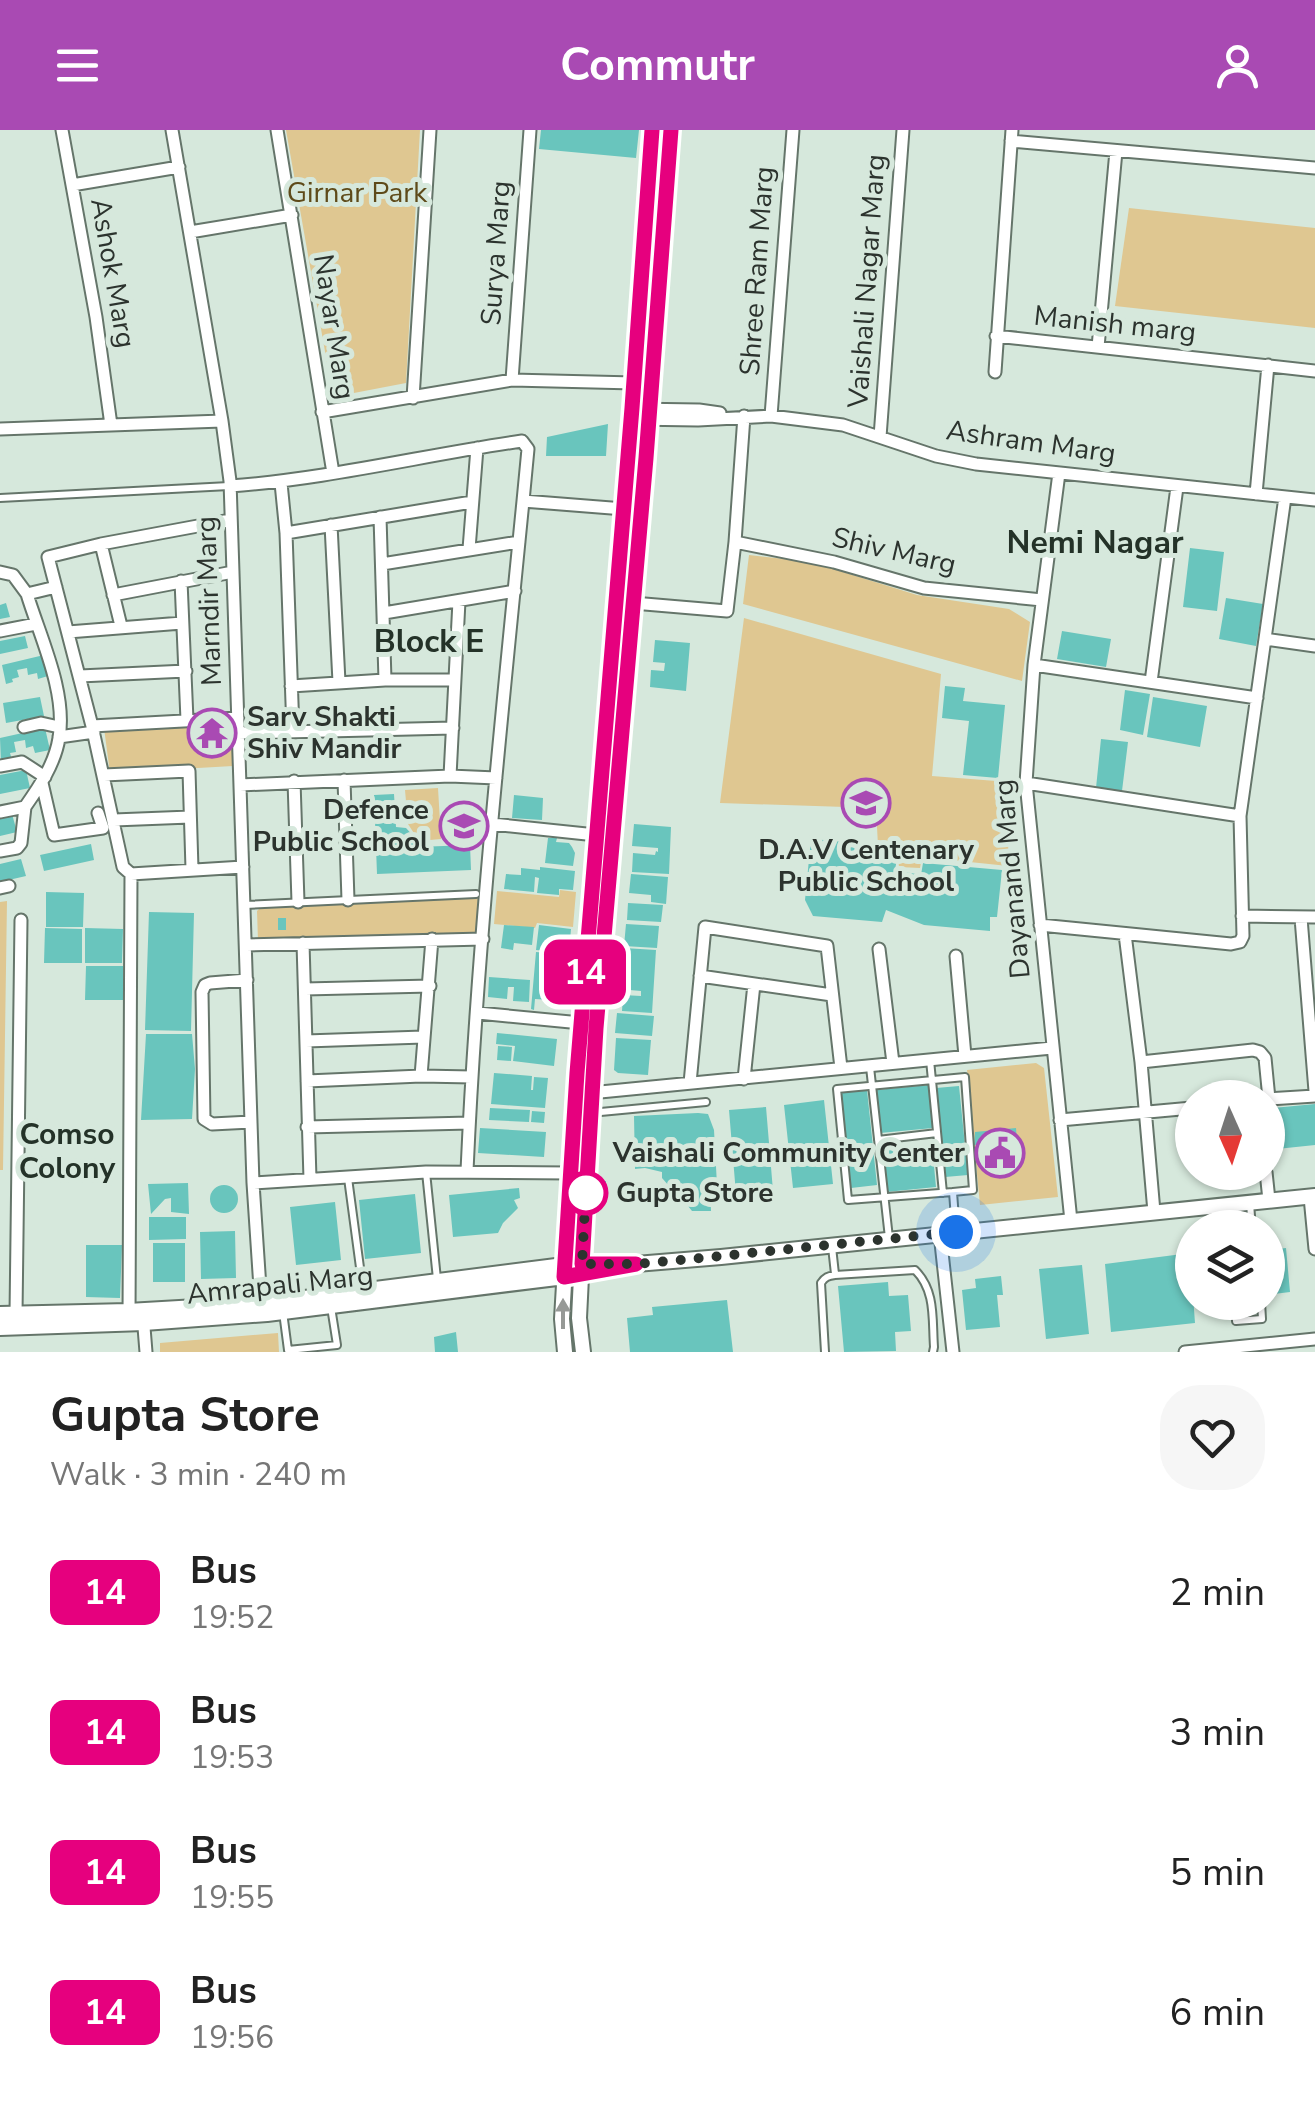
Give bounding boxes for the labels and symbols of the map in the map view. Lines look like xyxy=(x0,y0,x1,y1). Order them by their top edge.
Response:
street label: Vaishali Nagar Marg xyxy=(839,153,895,410)
street label: Shree Ram Marg xyxy=(731,165,783,377)
park label: Girnar Park xyxy=(287,174,428,212)
street label: Surya Marg xyxy=(472,179,520,327)
street label: Ashok Marg xyxy=(81,195,145,351)
street label: Nayar Marg xyxy=(304,252,364,402)
street label: Manish marg xyxy=(1032,297,1198,351)
street label: Ashram Marg xyxy=(944,411,1118,473)
street label: Marndir Marg xyxy=(187,515,231,687)
street label: Shiv Marg xyxy=(828,518,960,584)
district label: Nemi Nagar xyxy=(1007,521,1184,564)
district label: Block E xyxy=(374,620,484,663)
place label: Sarv Shakti Shiv Mandir xyxy=(247,698,401,768)
temple icon: Sarv Shakti Shiv Mandir xyxy=(186,707,238,759)
school or university icon: D.A.V Centenary Public School xyxy=(840,777,892,829)
street label: Dayanand Marg xyxy=(984,778,1040,980)
place label: Defence Public School xyxy=(253,791,429,861)
school or university icon: Defence Public School xyxy=(438,800,490,852)
place label: D.A.V Centenary Public School xyxy=(758,831,974,901)
line badge: 14 xyxy=(540,940,630,1004)
north arrow xyxy=(1175,1080,1285,1190)
district label: Comso Colony xyxy=(19,1114,115,1189)
public building icon: Vaishali Community Center xyxy=(974,1127,1026,1179)
place label: Vaishali Community Center xyxy=(612,1134,965,1172)
marker: Gupta Store xyxy=(565,1172,607,1214)
place label: Gupta Store xyxy=(616,1174,773,1212)
your location xyxy=(931,1207,981,1257)
street label: Amrapali Marg xyxy=(185,1256,375,1314)
one-way arrow xyxy=(555,1298,571,1330)

